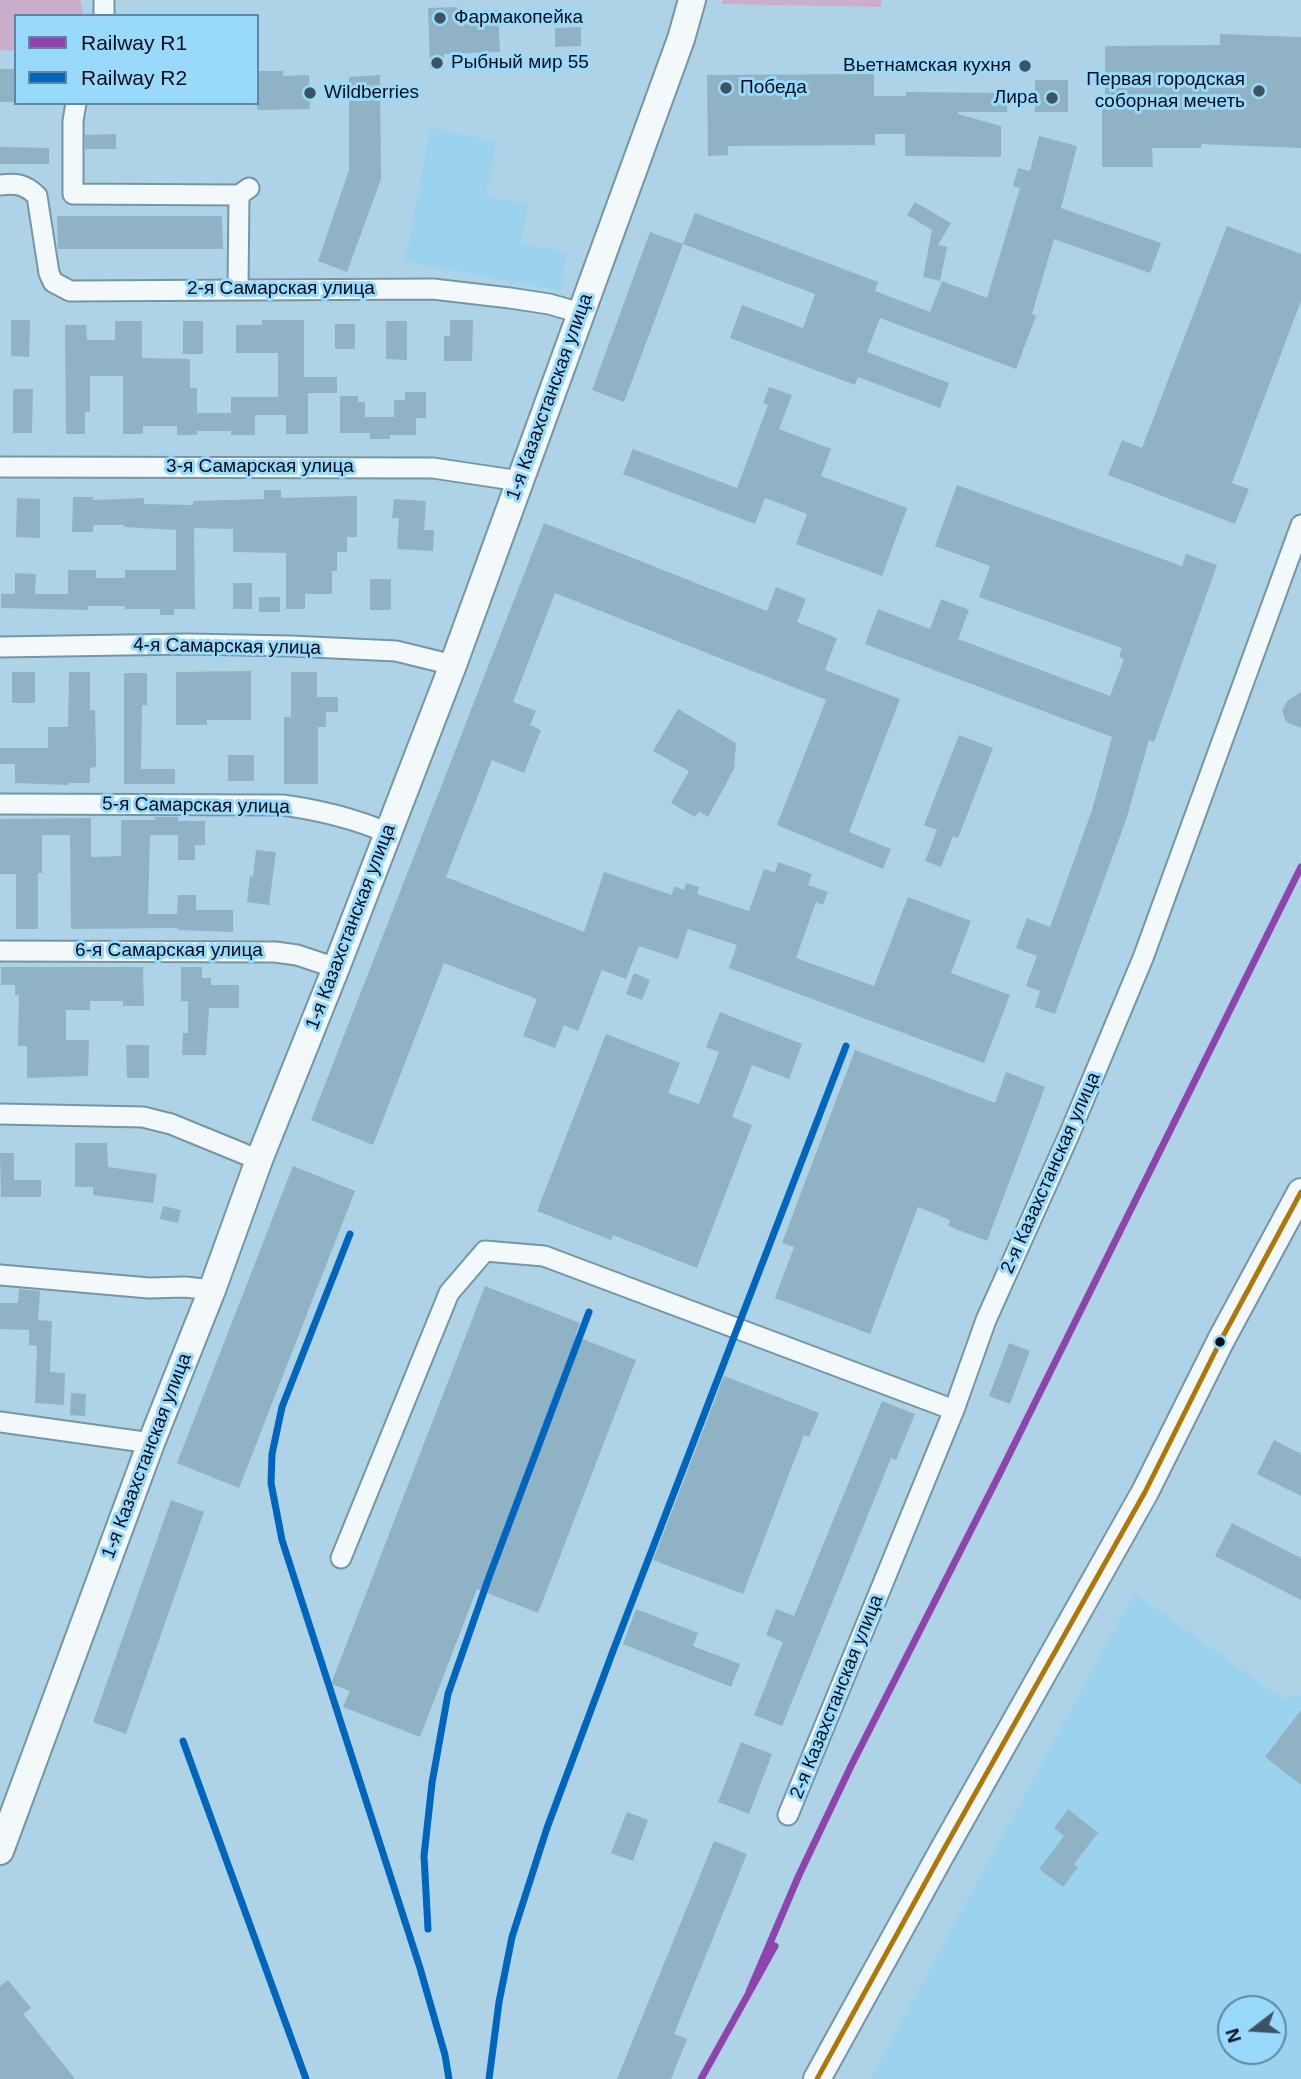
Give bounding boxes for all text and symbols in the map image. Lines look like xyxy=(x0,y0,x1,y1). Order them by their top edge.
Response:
place label: Фармакопейка xyxy=(454,7,583,29)
marker: Фармакопейка xyxy=(432,10,448,26)
legend xyxy=(14,14,259,105)
text: Railway R1 xyxy=(81,31,187,54)
place label: Рыбный мир 55 xyxy=(451,52,589,74)
marker: Рыбный мир 55 xyxy=(429,55,445,71)
place label: Вьетнамская кухня xyxy=(843,55,1011,77)
marker: Вьетнамская кухня xyxy=(1017,58,1033,74)
text: Railway R2 xyxy=(81,66,187,89)
place label: Первая городская соборная мечеть xyxy=(1086,69,1245,113)
place label: Победа xyxy=(740,77,807,99)
marker: Победа xyxy=(718,80,734,96)
place label: Wildberries xyxy=(324,82,419,104)
marker: Первая городская соборная мечеть xyxy=(1251,83,1267,99)
marker: Wildberries xyxy=(302,85,318,101)
place label: Лира xyxy=(994,87,1038,109)
marker: Лира xyxy=(1044,90,1060,106)
street label: 2-я Самарская улица xyxy=(187,278,375,300)
street label: 1-я Казахстанская улица xyxy=(502,291,598,503)
street label: 3-я Самарская улица xyxy=(166,456,354,478)
street label: 4-я Самарская улица xyxy=(133,634,321,660)
street label: 5-я Самарская улица xyxy=(102,793,290,819)
street label: 1-я Казахстанская улица xyxy=(301,821,401,1033)
street label: 6-я Самарская улица xyxy=(75,940,263,962)
street label: 2-я Казахстанская улица xyxy=(996,1069,1106,1277)
unlabelled marker xyxy=(1213,1335,1227,1349)
street label: 1-я Казахстанская улица xyxy=(97,1350,197,1562)
street label: 2-я Казахстанская улица xyxy=(786,1592,888,1802)
north arrow xyxy=(1217,1995,1287,2065)
text: N xyxy=(1221,2026,1245,2045)

